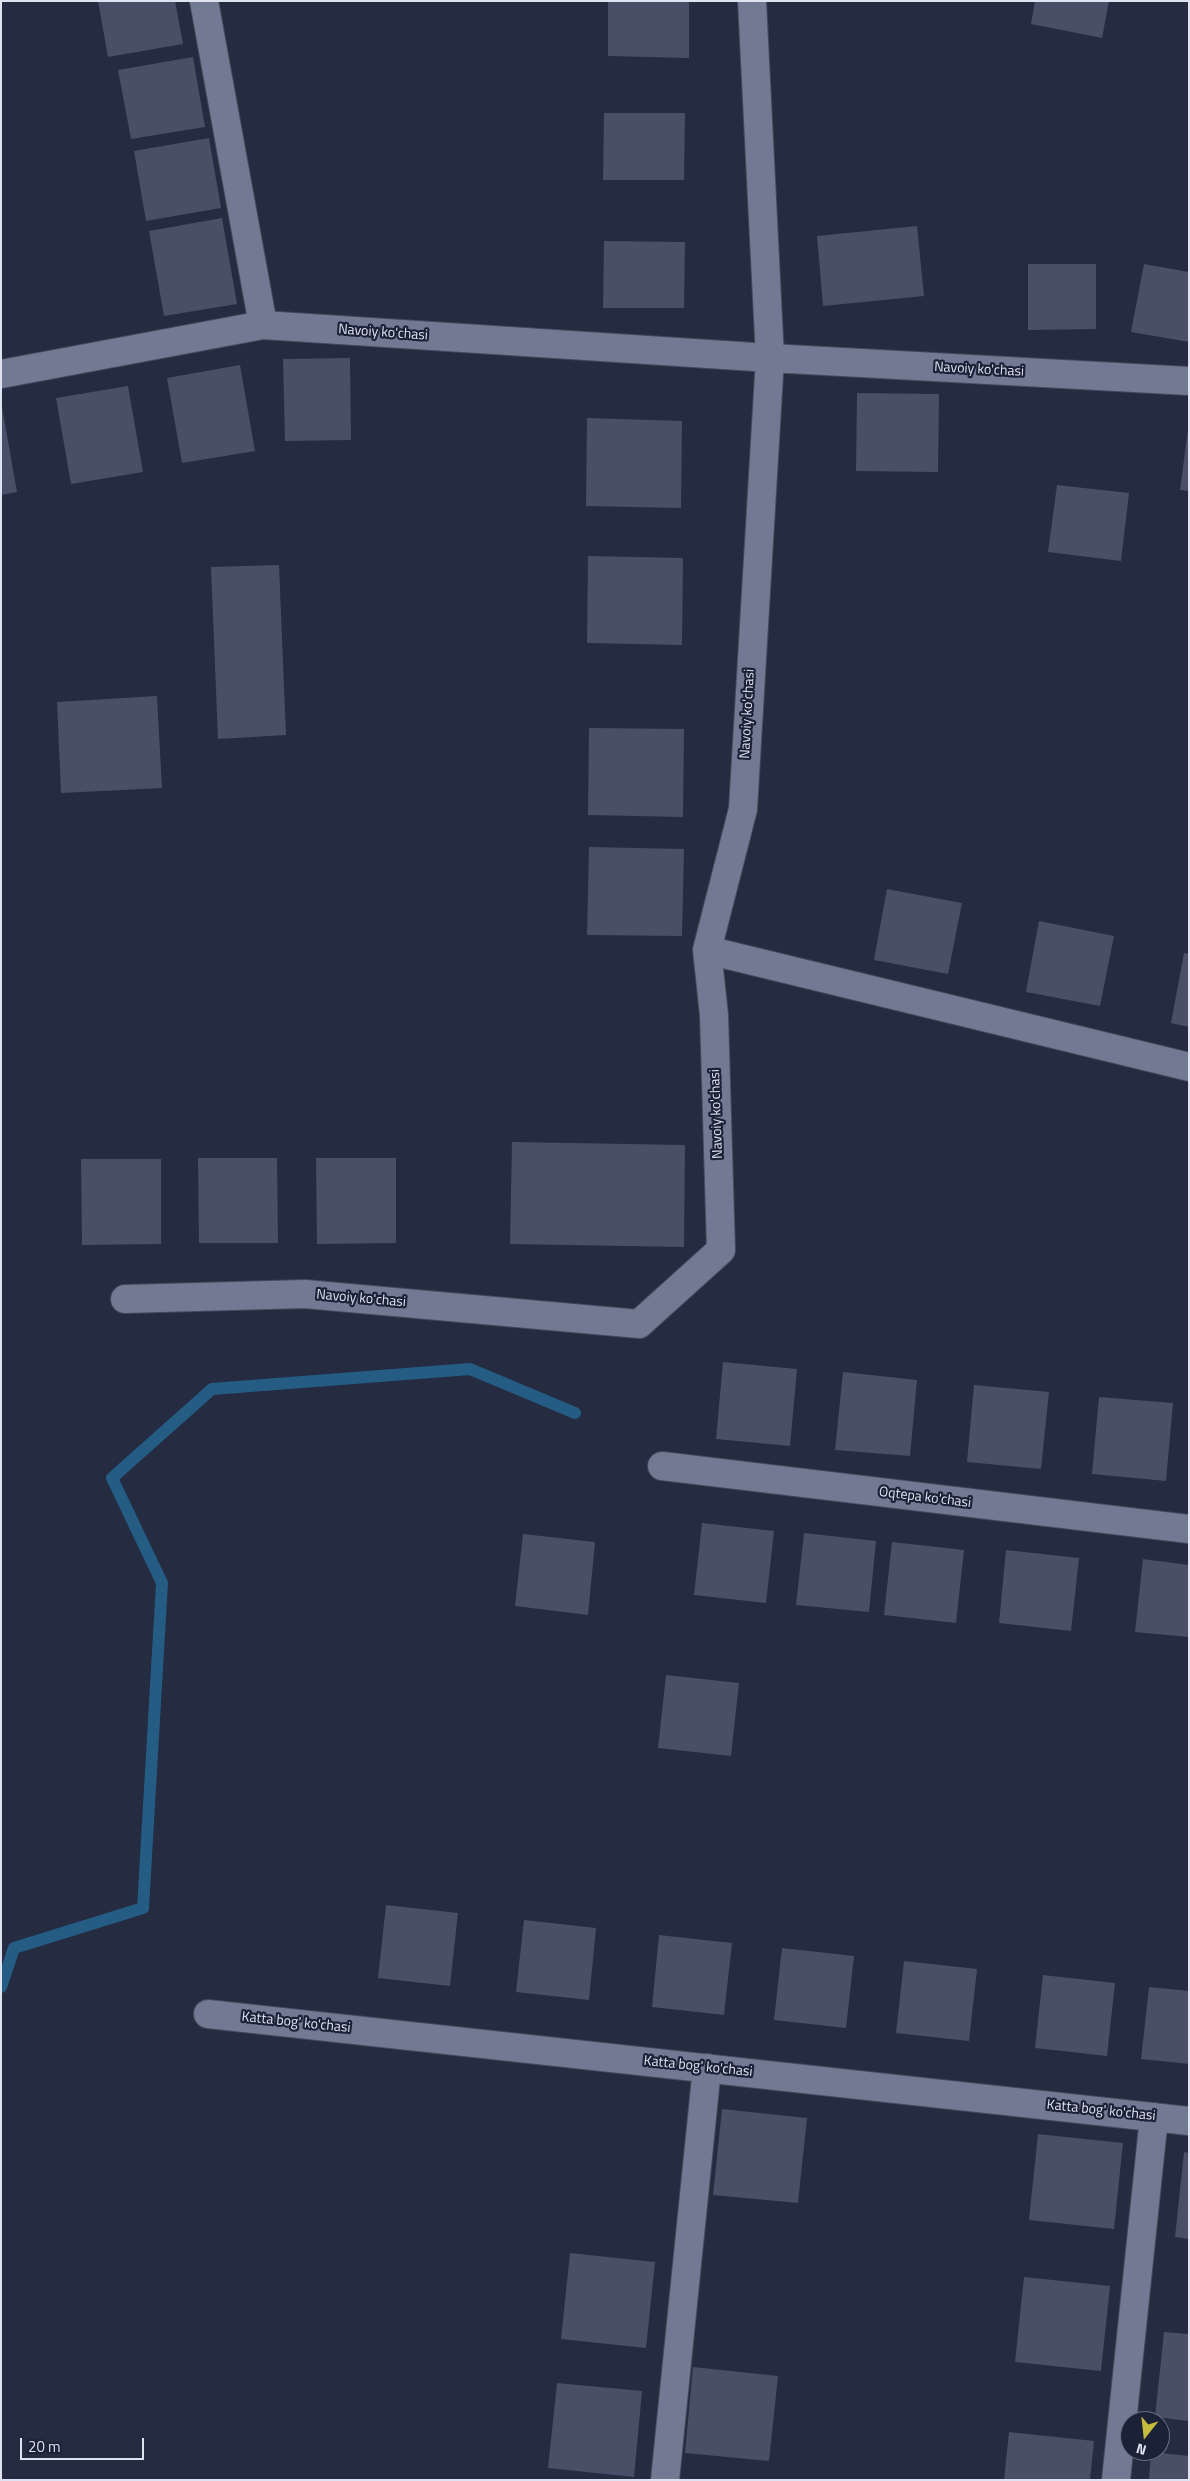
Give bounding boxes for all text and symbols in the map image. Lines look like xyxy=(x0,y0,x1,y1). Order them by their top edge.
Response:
street label: Navoiy ko'chasi xyxy=(338,321,428,345)
street label: Navoiy ko'chasi xyxy=(934,359,1024,381)
street label: Navoiy ko'chasi xyxy=(737,669,759,759)
street label: Navoiy ko'chasi xyxy=(707,1069,727,1159)
street label: Navoiy ko'chasi xyxy=(315,1287,407,1311)
street label: Oqtepa ko'chasi xyxy=(878,1484,972,1512)
street label: Katta bog' ko'chasi xyxy=(241,2009,351,2037)
street label: Katta bog' ko'chasi xyxy=(643,2053,753,2081)
street label: Katta bog' ko'chasi xyxy=(1046,2097,1156,2125)
north arrow xyxy=(1120,2411,1170,2461)
scale bar xyxy=(22,2428,146,2460)
text: 20 m xyxy=(28,2435,61,2458)
text: N xyxy=(1133,2439,1149,2461)

